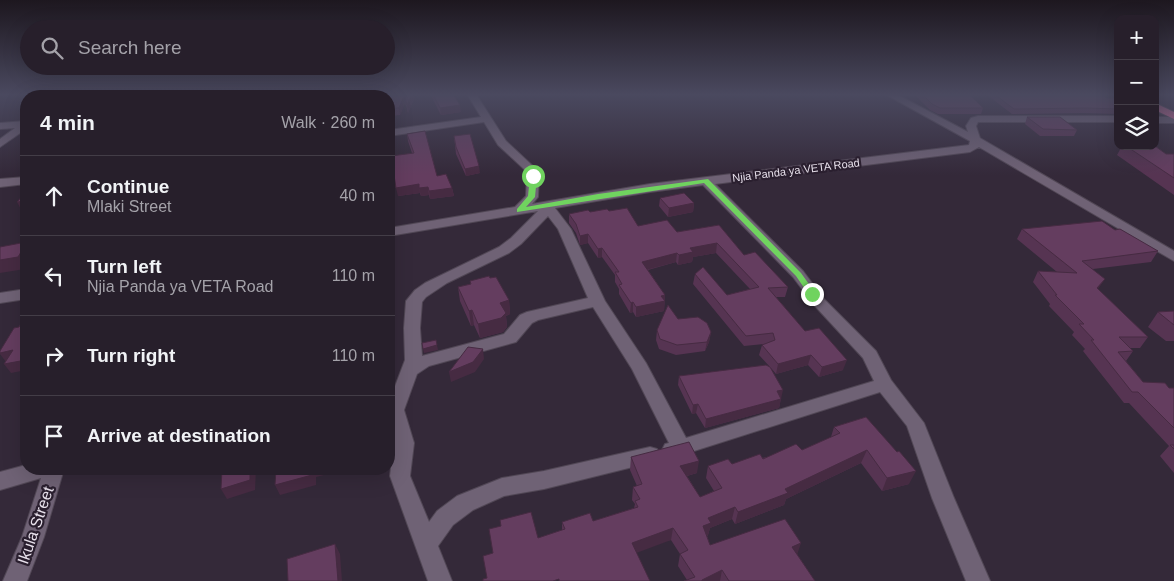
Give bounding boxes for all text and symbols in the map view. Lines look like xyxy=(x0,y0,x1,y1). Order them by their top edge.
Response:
map controls xyxy=(1114,15,1159,150)
button: + xyxy=(1114,15,1159,60)
search box xyxy=(20,20,395,75)
icon: search xyxy=(38,34,66,62)
text: Search here xyxy=(78,37,182,58)
button: − xyxy=(1114,60,1159,105)
button: layers xyxy=(1114,105,1159,150)
text: 4 min xyxy=(40,111,95,134)
text: Walk · 260 m xyxy=(281,114,375,131)
street label: Njia Panda ya VETA Road xyxy=(732,156,860,184)
route start xyxy=(522,165,545,188)
text: Continue xyxy=(87,176,169,197)
icon: ahead xyxy=(40,182,68,210)
text: 40 m xyxy=(339,187,375,204)
text: Mlaki Street xyxy=(87,198,171,215)
text: Turn left xyxy=(87,256,162,277)
icon: left xyxy=(40,262,68,290)
text: 110 m xyxy=(332,267,375,284)
text: Njia Panda ya VETA Road xyxy=(87,278,273,295)
route end xyxy=(801,283,824,306)
icon: right xyxy=(40,342,68,370)
text: Turn right xyxy=(87,345,175,366)
text: 110 m xyxy=(332,347,375,364)
icon: arrive xyxy=(40,422,68,450)
text: Arrive at destination xyxy=(87,425,271,446)
street label: Ikula Street xyxy=(14,484,57,566)

